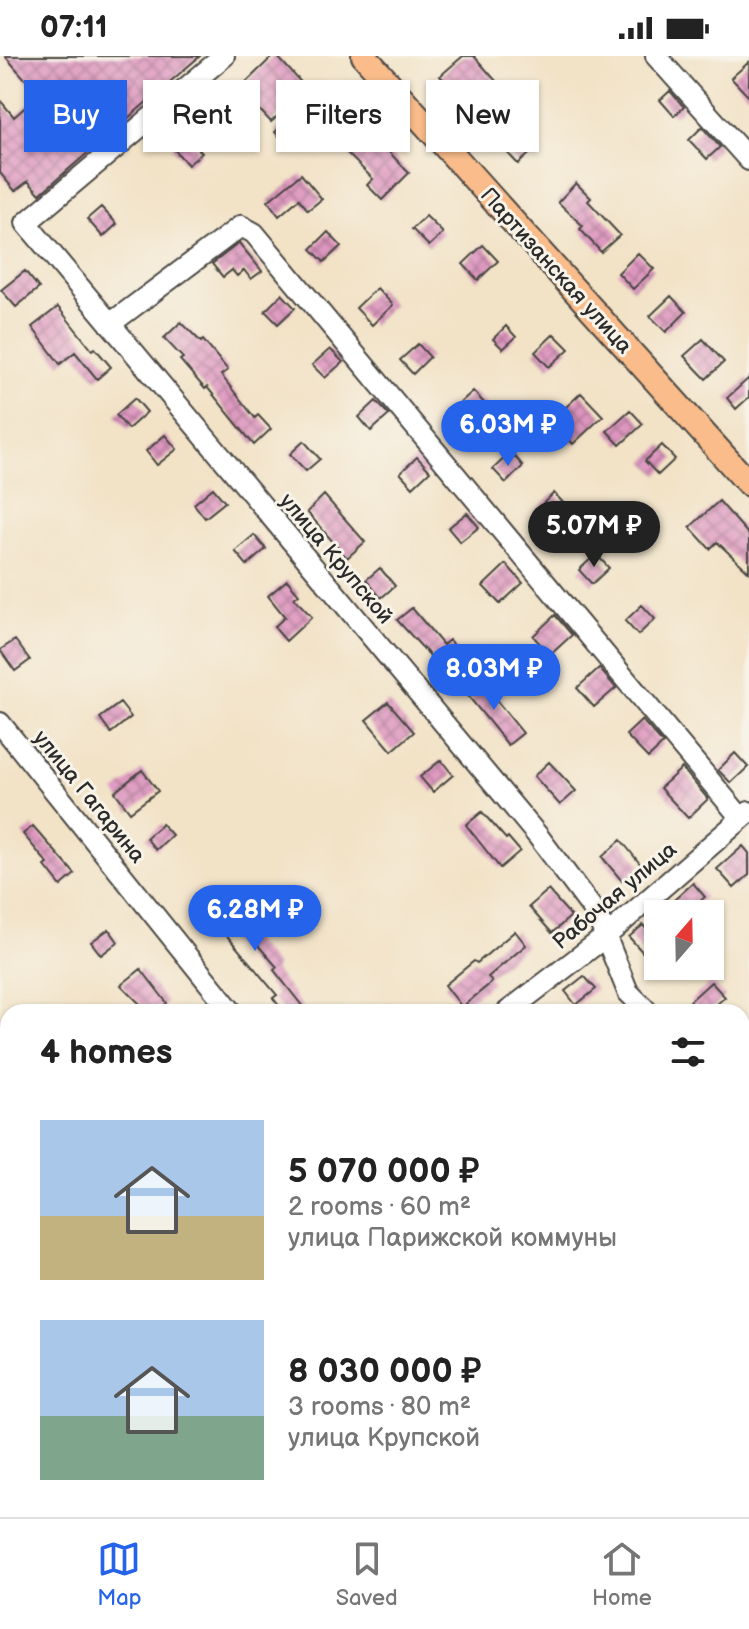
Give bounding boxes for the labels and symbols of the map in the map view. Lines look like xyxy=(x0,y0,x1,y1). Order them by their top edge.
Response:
street label: Партизанская улица xyxy=(474,182,638,360)
pin: 6.03M ₽ xyxy=(434,400,582,468)
street label: улица Крупской xyxy=(273,488,398,630)
pin: 5.07M ₽ xyxy=(520,501,668,569)
pin: 8.03M ₽ xyxy=(420,644,568,712)
street label: улица Гагарина xyxy=(27,725,151,869)
street label: Рабочая улица xyxy=(547,836,683,956)
pin: 6.28M ₽ xyxy=(181,885,329,953)
north arrow xyxy=(644,900,724,980)

